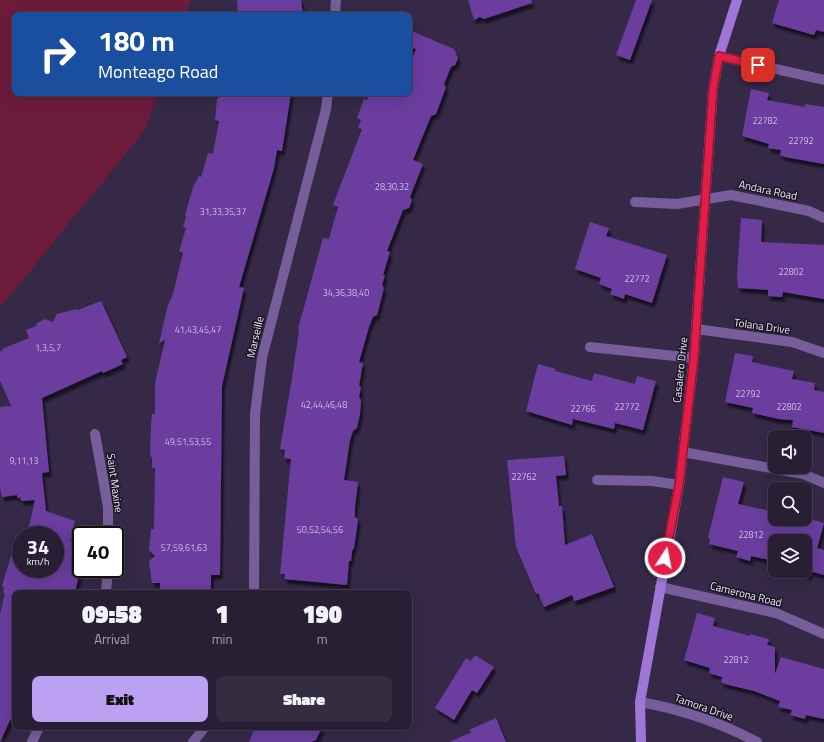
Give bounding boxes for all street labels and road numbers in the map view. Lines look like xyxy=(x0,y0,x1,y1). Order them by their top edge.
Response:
street label: Andara Road xyxy=(737,176,799,204)
street label: Marseille xyxy=(242,314,268,359)
street label: Tolana Drive xyxy=(733,314,792,338)
street label: Casalero Drive xyxy=(669,336,691,404)
street label: Saint Maxine xyxy=(103,452,127,514)
street label: Camerona Road xyxy=(708,577,784,611)
street label: Tamora Drive xyxy=(672,689,736,725)

